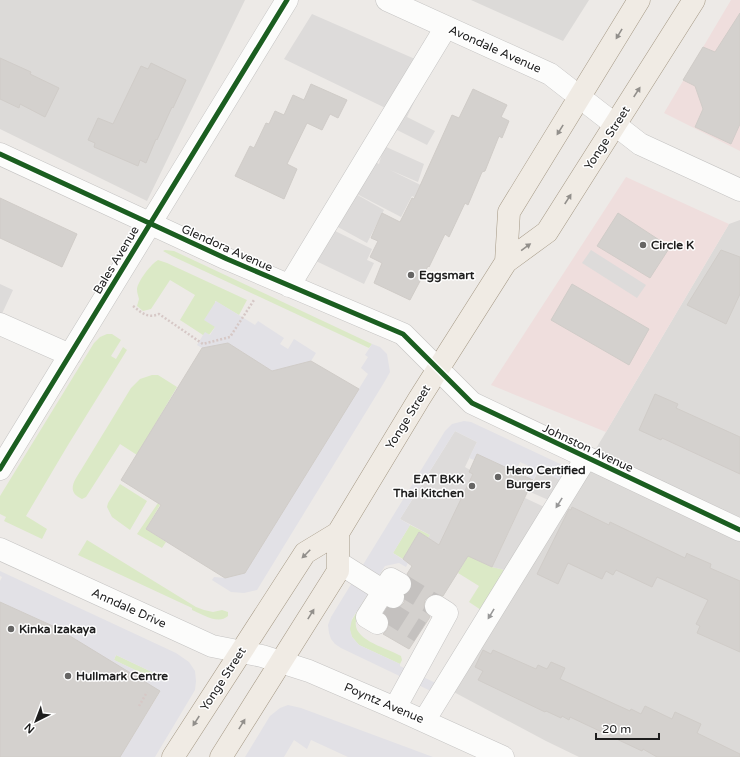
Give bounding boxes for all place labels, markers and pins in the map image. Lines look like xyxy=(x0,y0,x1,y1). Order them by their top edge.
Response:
place label: Circle K xyxy=(651,238,694,252)
marker: Circle K xyxy=(638,240,648,250)
place label: Eggsmart xyxy=(419,268,475,283)
marker: Eggsmart xyxy=(406,270,416,280)
place label: Hero Certified Burgers xyxy=(506,463,586,492)
place label: EAT BKK Thai Kitchen xyxy=(392,472,464,500)
marker: Hero Certified Burgers xyxy=(493,472,503,482)
marker: EAT BKK Thai Kitchen xyxy=(467,481,477,491)
place label: Kinka Izakaya xyxy=(19,622,96,637)
marker: Kinka Izakaya xyxy=(6,624,16,634)
place label: Hullmark Centre xyxy=(76,669,168,683)
marker: Hullmark Centre xyxy=(63,671,73,681)

